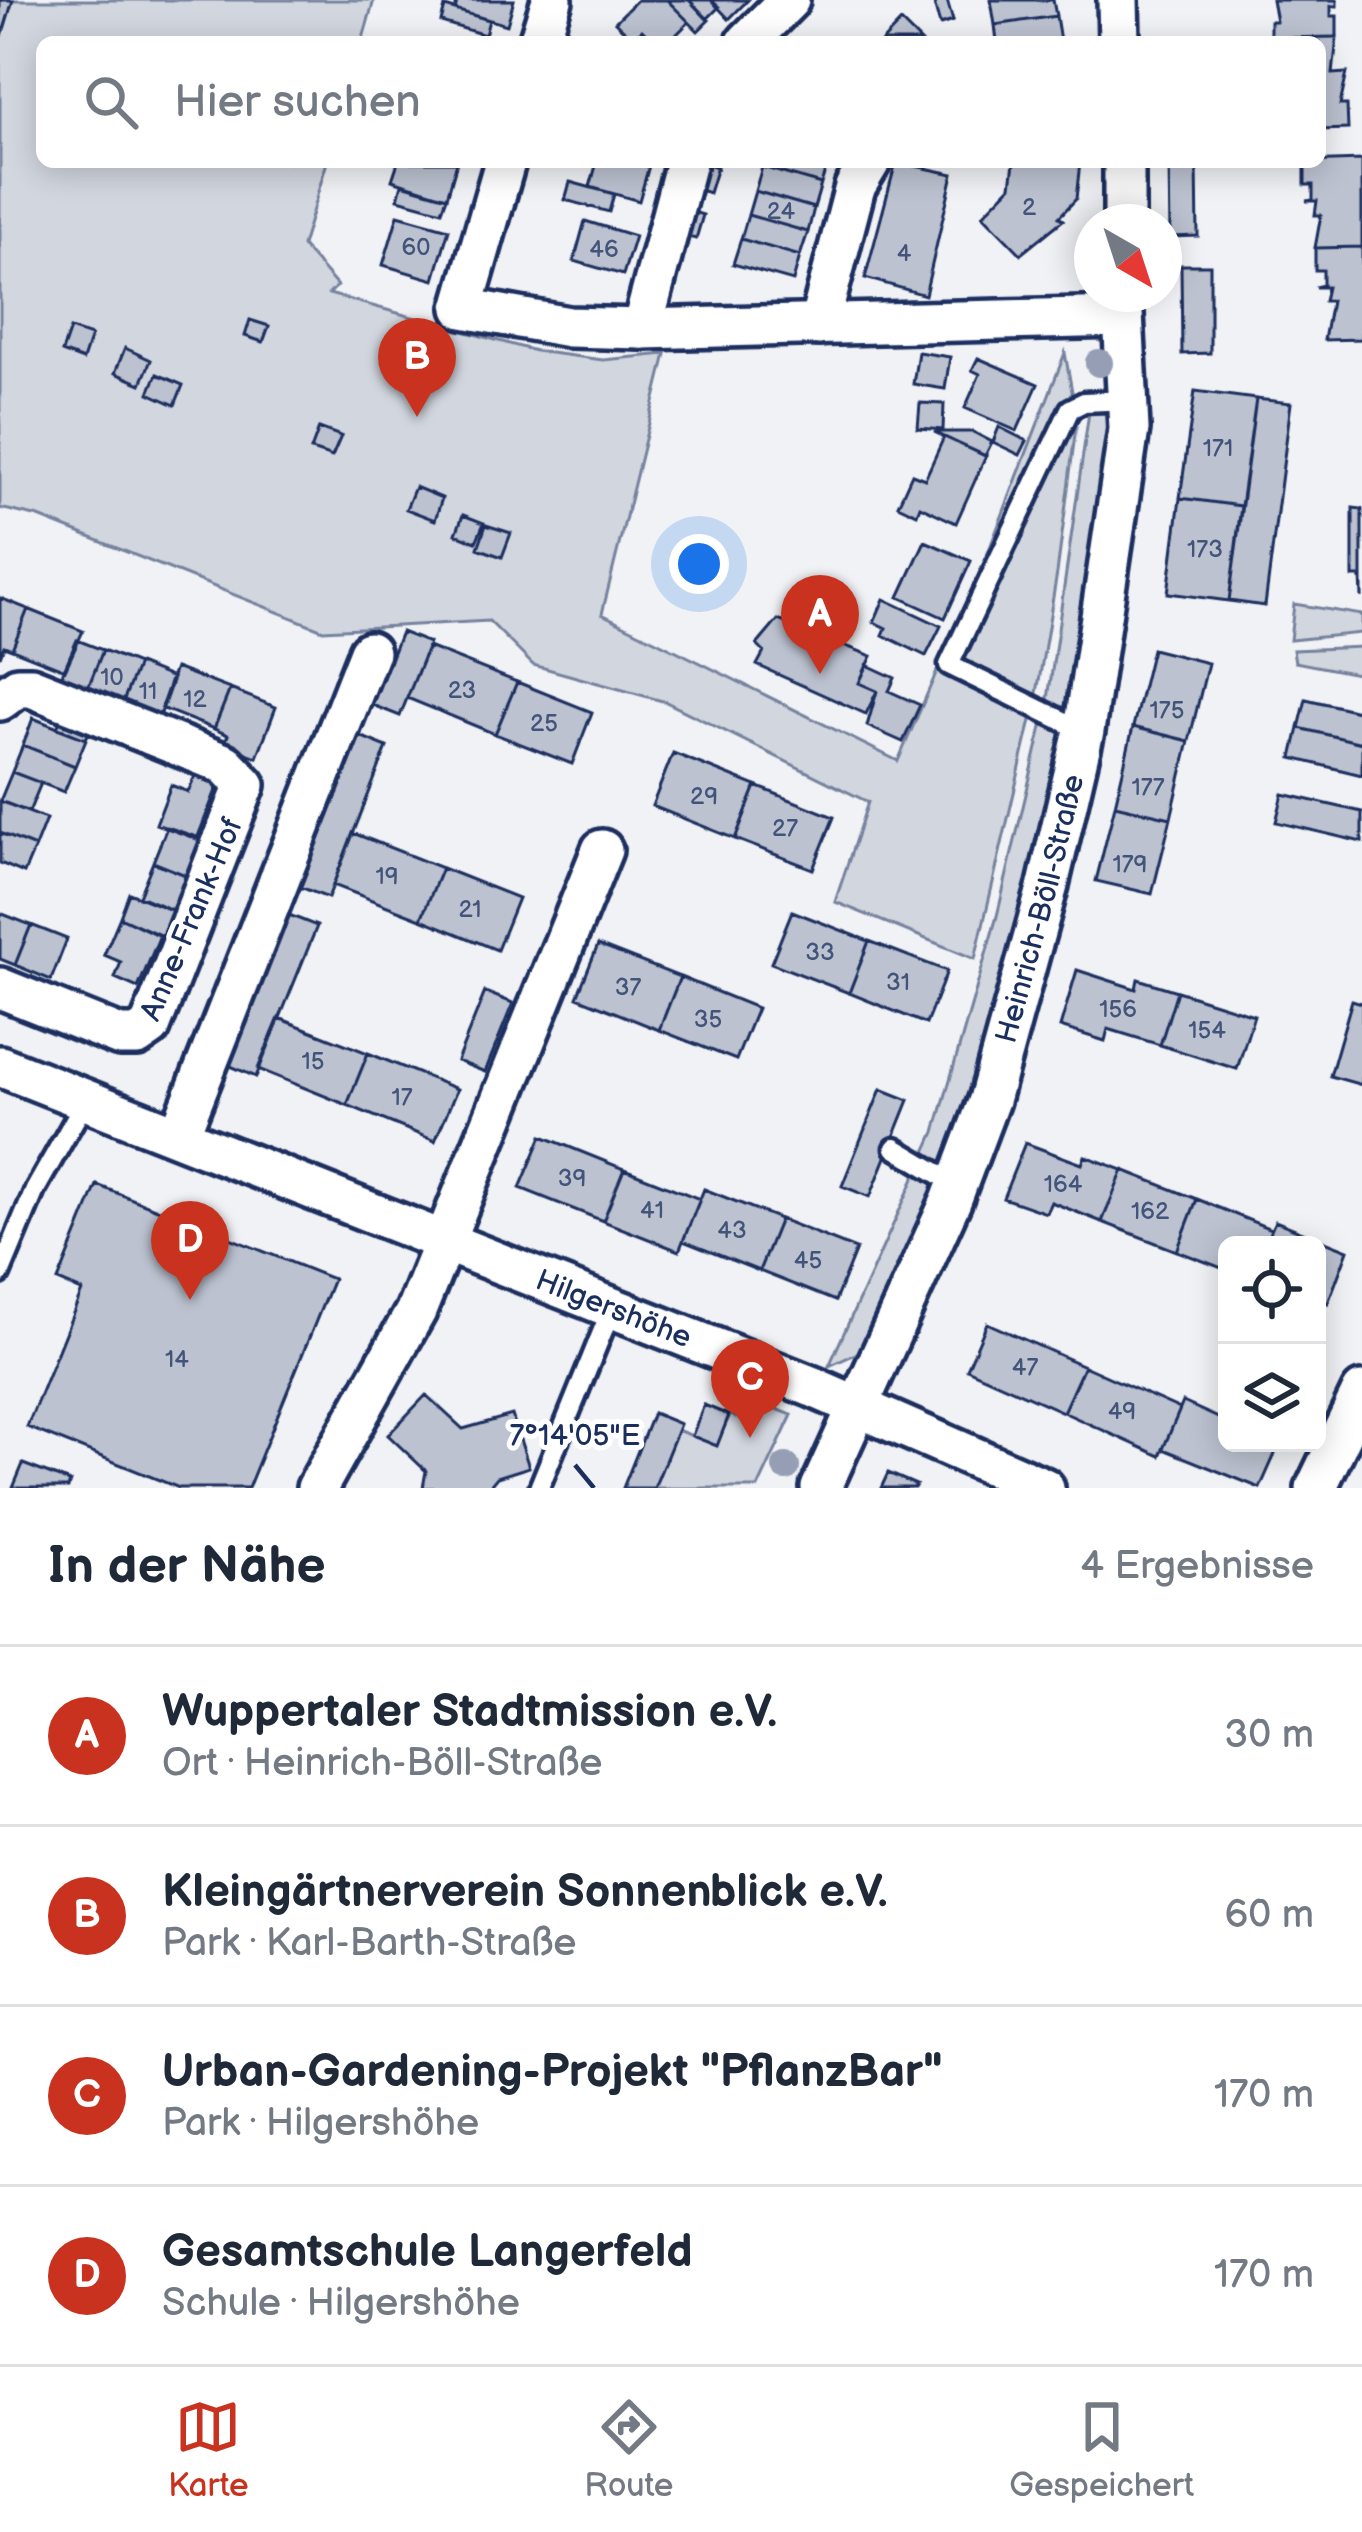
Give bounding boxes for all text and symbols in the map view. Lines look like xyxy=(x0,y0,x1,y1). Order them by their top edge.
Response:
search box xyxy=(36,36,1326,168)
icon: search xyxy=(78,69,144,135)
text: Hier suchen xyxy=(174,75,421,130)
house number: 2 xyxy=(1022,193,1036,222)
house number: 24 xyxy=(767,197,796,226)
north arrow xyxy=(1074,204,1182,312)
house number: 60 xyxy=(402,233,430,262)
house number: 46 xyxy=(589,235,619,264)
house number: 4 xyxy=(897,239,912,268)
pin: B xyxy=(378,318,456,417)
house number: 171 xyxy=(1203,434,1233,463)
your location xyxy=(669,534,729,594)
house number: 173 xyxy=(1187,535,1223,564)
pin: A xyxy=(781,575,859,674)
house number: 10 xyxy=(100,663,124,692)
house number: 23 xyxy=(448,676,476,705)
house number: 11 xyxy=(139,677,157,706)
house number: 12 xyxy=(183,685,207,714)
house number: 175 xyxy=(1150,696,1184,725)
house number: 25 xyxy=(530,709,558,738)
street label: Heinrich-Böll-Straße xyxy=(988,771,1092,1047)
house number: 177 xyxy=(1132,773,1165,802)
house number: 29 xyxy=(690,782,718,811)
street label: Anne-Frank-Hof xyxy=(133,813,251,1026)
house number: 27 xyxy=(772,814,798,843)
house number: 179 xyxy=(1113,850,1147,879)
house number: 19 xyxy=(375,862,399,891)
house number: 21 xyxy=(458,895,482,924)
house number: 33 xyxy=(805,938,835,967)
house number: 31 xyxy=(886,968,910,997)
house number: 37 xyxy=(615,973,641,1002)
house number: 156 xyxy=(1099,995,1137,1024)
house number: 35 xyxy=(694,1005,722,1034)
house number: 154 xyxy=(1188,1016,1226,1045)
house number: 15 xyxy=(301,1047,325,1076)
house number: 17 xyxy=(391,1083,413,1112)
house number: 39 xyxy=(558,1164,586,1193)
house number: 164 xyxy=(1044,1170,1083,1199)
house number: 41 xyxy=(640,1196,664,1225)
house number: 162 xyxy=(1131,1197,1169,1226)
pin: D xyxy=(151,1201,229,1300)
house number: 43 xyxy=(717,1216,747,1245)
map controls xyxy=(1218,1236,1326,1452)
button: locate xyxy=(1218,1236,1326,1344)
house number: 45 xyxy=(794,1246,822,1275)
street label: Hilgershöhe xyxy=(531,1262,696,1356)
pin: C xyxy=(711,1339,789,1438)
button: layers xyxy=(1218,1344,1326,1452)
house number: 14 xyxy=(165,1345,189,1374)
house number: 47 xyxy=(1012,1353,1038,1382)
house number: 49 xyxy=(1108,1397,1136,1426)
text: 7°14'05"E xyxy=(510,1418,640,1454)
text: In der Nähe xyxy=(48,1536,326,1597)
text: 4 Ergebnisse xyxy=(1080,1543,1314,1590)
text: Wuppertaler Stadtmission e.V. xyxy=(162,1685,777,1740)
text: A xyxy=(75,1712,99,1759)
text: 30 m xyxy=(1224,1712,1314,1759)
text: Ort · Heinrich-Böll-Straße xyxy=(162,1740,602,1787)
text: Kleingärtnerverein Sonnenblick e.V. xyxy=(162,1865,888,1920)
text: B xyxy=(73,1892,101,1939)
text: 60 m xyxy=(1224,1892,1314,1939)
text: Park · Karl-Barth-Straße xyxy=(162,1920,576,1967)
text: Urban-Gardening-Projekt "PflanzBar" xyxy=(162,2045,943,2100)
text: C xyxy=(73,2072,101,2119)
text: 170 m xyxy=(1214,2072,1314,2119)
text: Park · Hilgershöhe xyxy=(162,2100,479,2147)
text: Gesamtschule Langerfeld xyxy=(162,2225,692,2280)
text: D xyxy=(73,2252,101,2299)
text: 170 m xyxy=(1214,2252,1314,2299)
text: Schule · Hilgershöhe xyxy=(162,2280,520,2327)
tab: Karte xyxy=(168,2394,249,2506)
tab: Route xyxy=(584,2394,673,2506)
tab: Gespeichert xyxy=(1009,2394,1194,2506)

